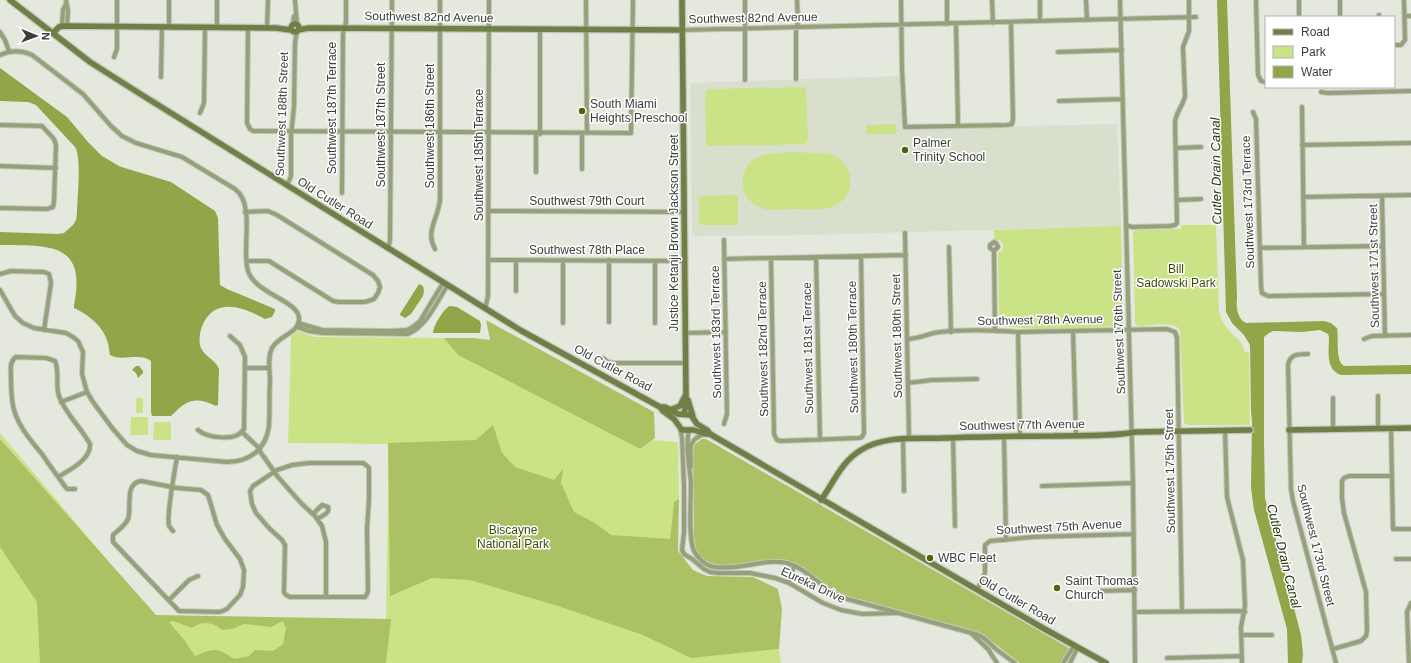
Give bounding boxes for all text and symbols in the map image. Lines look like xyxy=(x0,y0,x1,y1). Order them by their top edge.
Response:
street label: Southwest 82nd Avenue xyxy=(364,9,494,25)
street label: Southwest 82nd Avenue xyxy=(688,10,818,26)
north arrow xyxy=(16,16,56,56)
legend xyxy=(1265,16,1395,88)
text: Road xyxy=(1301,25,1330,39)
text: N xyxy=(40,32,52,40)
street label: Southwest 187th Terrace xyxy=(325,41,339,174)
text: Park xyxy=(1301,45,1327,59)
street label: Southwest 188th Street xyxy=(273,51,291,177)
street label: Southwest 187th Street xyxy=(374,62,388,187)
street label: Southwest 186th Street xyxy=(423,63,437,188)
text: Water xyxy=(1301,65,1333,79)
street label: Southwest 185th Terrace xyxy=(472,88,486,221)
place label: South Miami Heights Preschool xyxy=(590,97,687,125)
marker: South Miami Heights Preschool xyxy=(577,106,587,116)
water label: Cutler Drain Canal xyxy=(1208,116,1224,225)
street label: Justice Ketanji Brown Jackson Street xyxy=(667,134,681,332)
street label: Southwest 173rd Terrace xyxy=(1239,135,1257,269)
place label: Palmer Trinity School xyxy=(913,136,985,164)
marker: Palmer Trinity School xyxy=(900,145,910,155)
street label: Old Cutler Road xyxy=(295,174,375,232)
street label: Southwest 79th Court xyxy=(529,194,645,208)
street label: Southwest 171st Street xyxy=(1366,203,1382,328)
street label: Southwest 78th Place xyxy=(529,243,645,257)
park label: Bill Sadowski Park xyxy=(1136,262,1217,290)
street label: Southwest 183rd Terrace xyxy=(708,265,724,399)
street label: Southwest 176th Street xyxy=(1110,269,1128,395)
street label: Southwest 180th Street xyxy=(889,273,905,398)
street label: Southwest 180th Terrace xyxy=(845,280,861,413)
street label: Southwest 182nd Terrace xyxy=(755,281,771,417)
street label: Southwest 181st Terrace xyxy=(800,282,816,414)
street label: Southwest 78th Avenue xyxy=(977,312,1103,328)
street label: Old Cutler Road xyxy=(572,342,654,394)
street label: Southwest 175th Street xyxy=(1162,408,1178,533)
street label: Southwest 77th Avenue xyxy=(959,417,1085,433)
street label: Southwest 173rd Street xyxy=(1294,482,1338,608)
water label: Cutler Drain Canal xyxy=(1264,502,1304,611)
street label: Southwest 75th Avenue xyxy=(996,517,1123,537)
park label: Biscayne National Park xyxy=(477,523,550,551)
place label: WBC Fleet xyxy=(938,551,997,565)
marker: WBC Fleet xyxy=(925,553,935,563)
street label: Eureka Drive xyxy=(779,564,848,606)
street label: Old Cutler Road xyxy=(976,572,1058,628)
place label: Saint Thomas Church xyxy=(1065,574,1139,602)
marker: Saint Thomas Church xyxy=(1052,583,1062,593)

